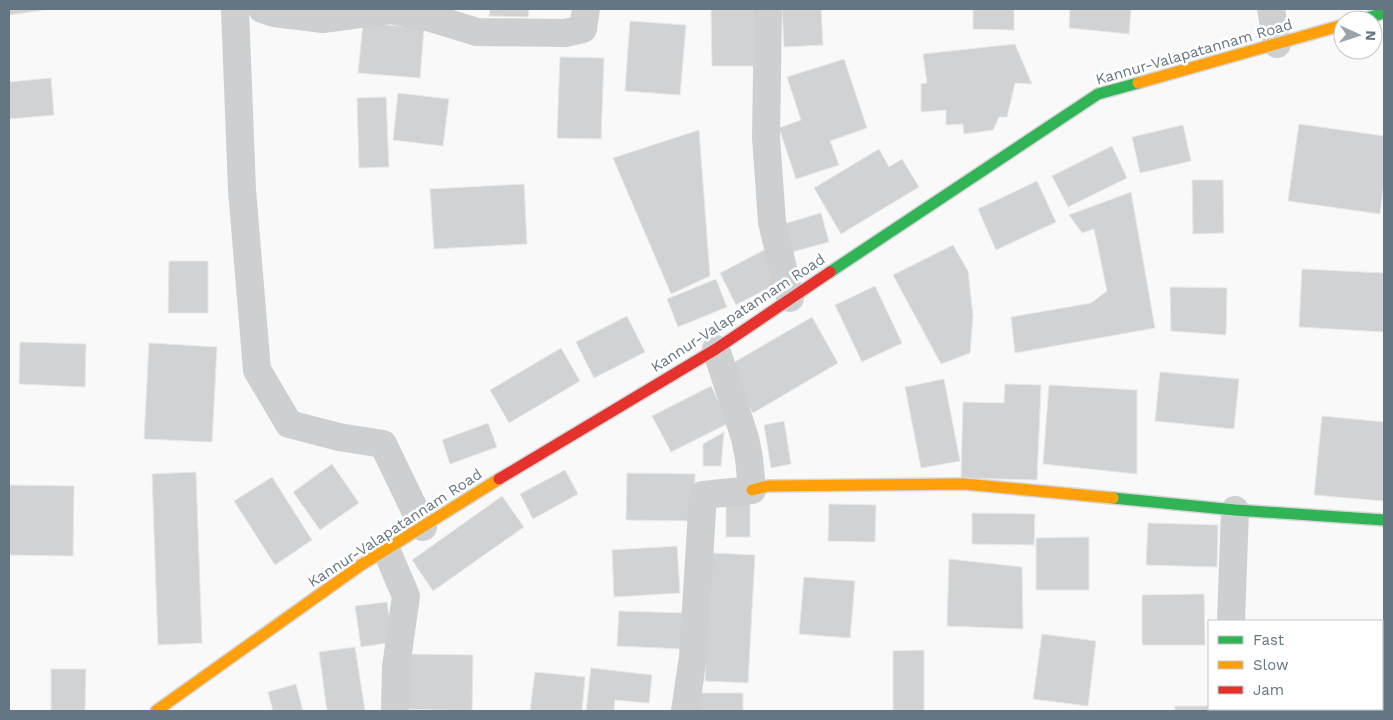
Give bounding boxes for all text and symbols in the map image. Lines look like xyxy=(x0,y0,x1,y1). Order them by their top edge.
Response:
north arrow xyxy=(1333,10,1383,60)
street label: Kannur-Valapatannam Road xyxy=(1094,15,1294,89)
text: N xyxy=(1363,30,1379,41)
street label: Kannur-Valapatannam Road xyxy=(648,250,828,376)
street label: Kannur-Valapatannam Road xyxy=(305,465,485,591)
legend xyxy=(1208,620,1383,710)
text: Fast xyxy=(1253,631,1285,649)
text: Slow xyxy=(1253,656,1289,674)
text: Jam xyxy=(1253,681,1284,699)

